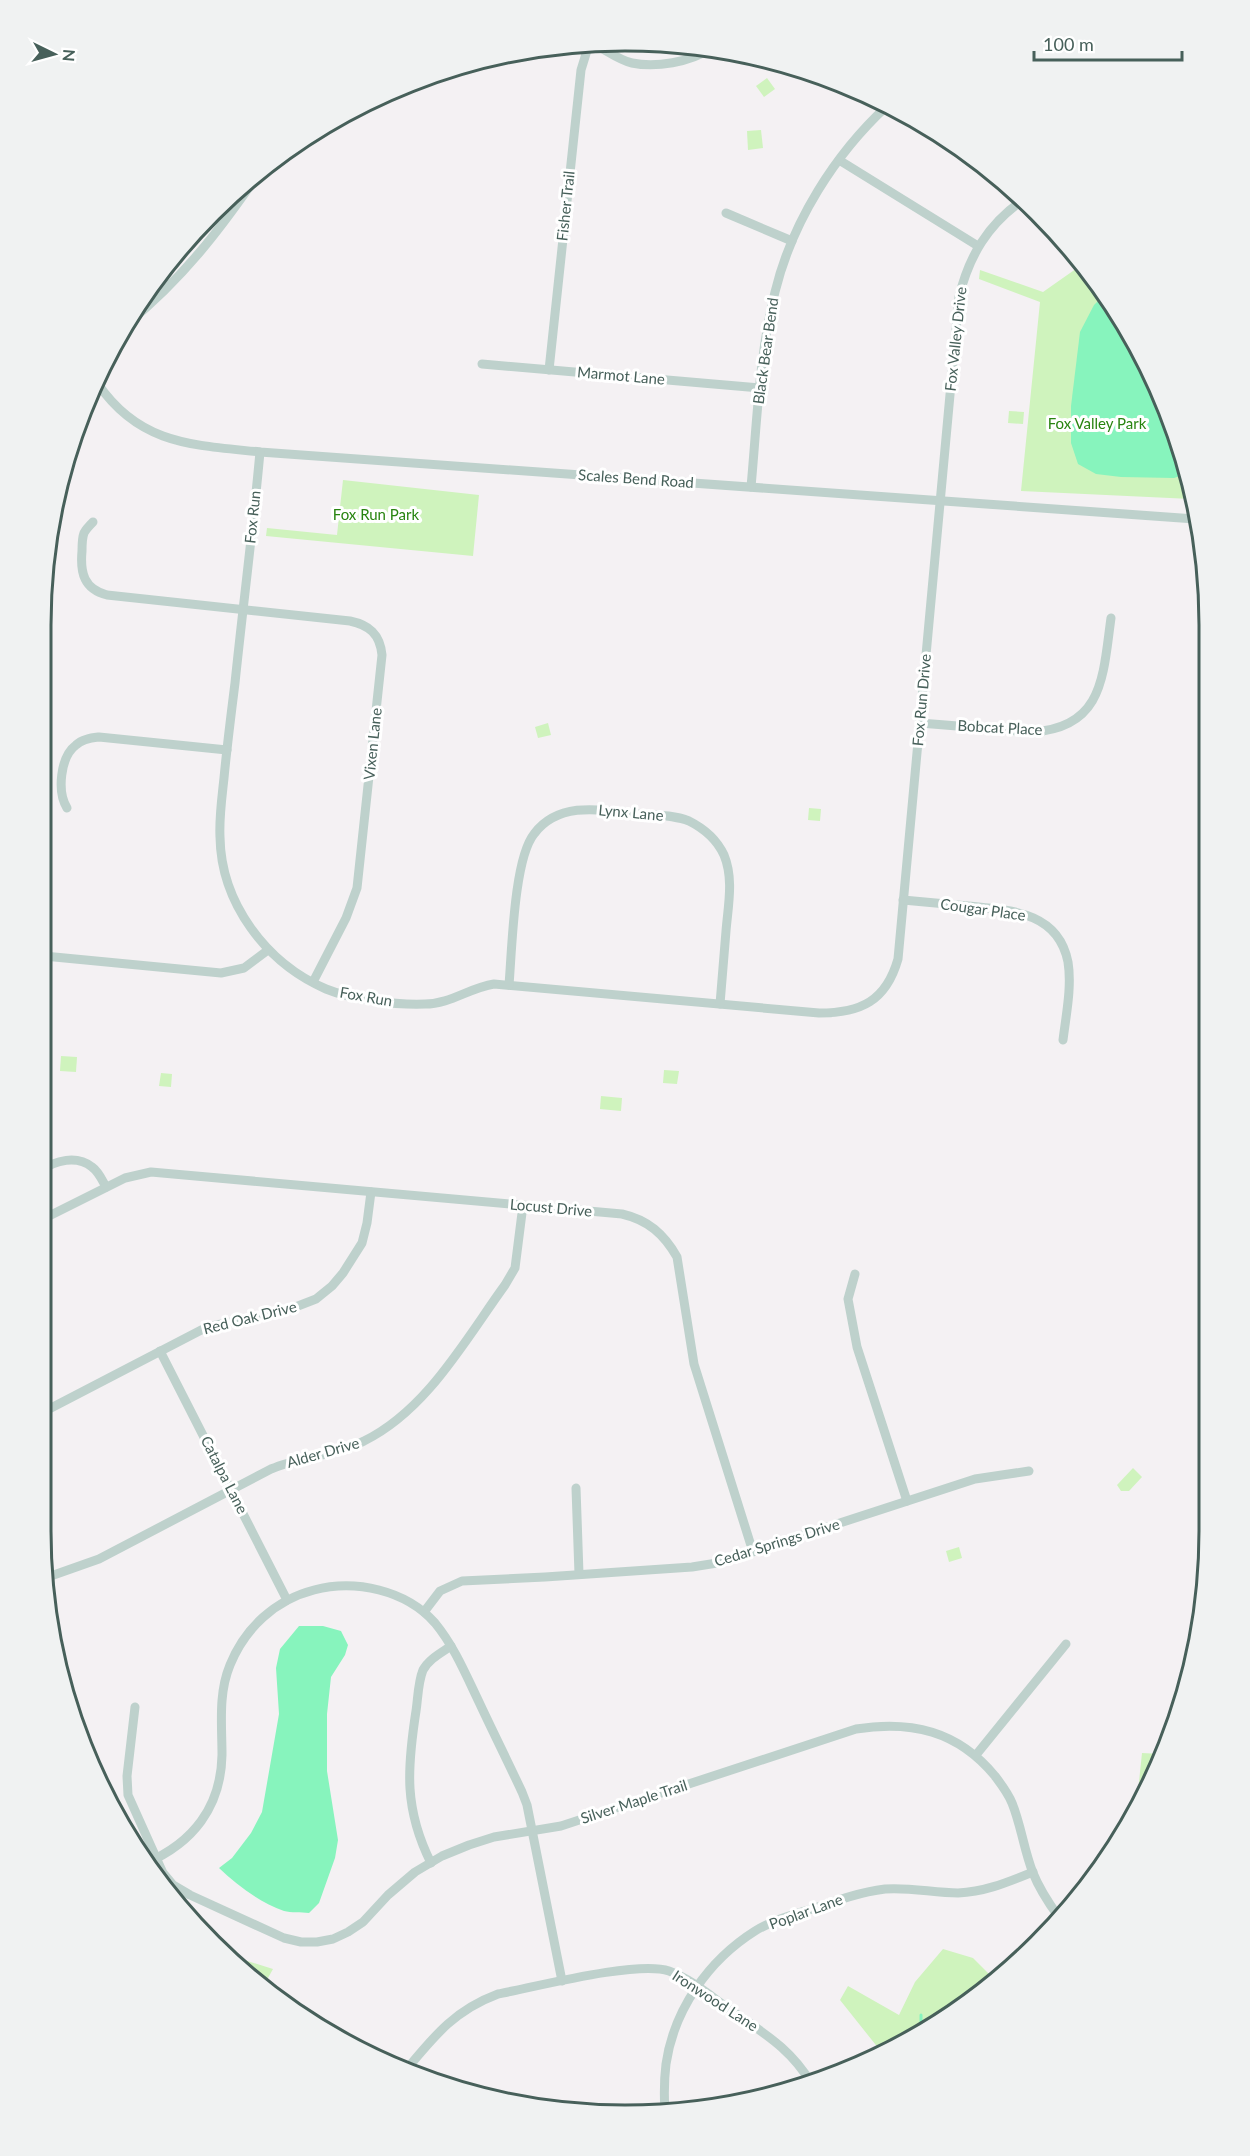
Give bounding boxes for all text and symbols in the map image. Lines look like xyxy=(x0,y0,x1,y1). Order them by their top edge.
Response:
north arrow xyxy=(24,24,84,84)
scale bar xyxy=(1034,24,1182,62)
text: 100 m xyxy=(1043,33,1094,55)
text: N xyxy=(59,48,79,62)
street label: Fisher Trail xyxy=(552,170,578,242)
street label: Fox Valley Drive xyxy=(941,286,969,392)
street label: Black Bear Bend xyxy=(749,296,781,405)
street label: Marmot Lane xyxy=(576,362,666,388)
park label: Fox Valley Park xyxy=(1048,414,1147,432)
street label: Scales Bend Road xyxy=(578,465,695,491)
street label: Fox Run xyxy=(240,490,264,544)
park label: Fox Run Park xyxy=(333,505,420,523)
street label: Fox Run Drive xyxy=(908,653,934,747)
street label: Vixen Lane xyxy=(359,707,385,781)
street label: Bobcat Place xyxy=(957,716,1043,738)
street label: Lynx Lane xyxy=(598,800,664,824)
street label: Cougar Place xyxy=(939,894,1027,924)
street label: Fox Run xyxy=(338,983,394,1009)
street label: Locust Drive xyxy=(509,1194,593,1220)
street label: Red Oak Drive xyxy=(201,1297,298,1337)
street label: Catalpa Lane xyxy=(198,1433,252,1517)
street label: Alder Drive xyxy=(284,1433,361,1471)
street label: Cedar Springs Drive xyxy=(712,1514,842,1570)
street label: Silver Maple Trail xyxy=(578,1775,689,1827)
street label: Poplar Lane xyxy=(766,1889,845,1933)
street label: Ironwood Lane xyxy=(669,1966,762,2035)

